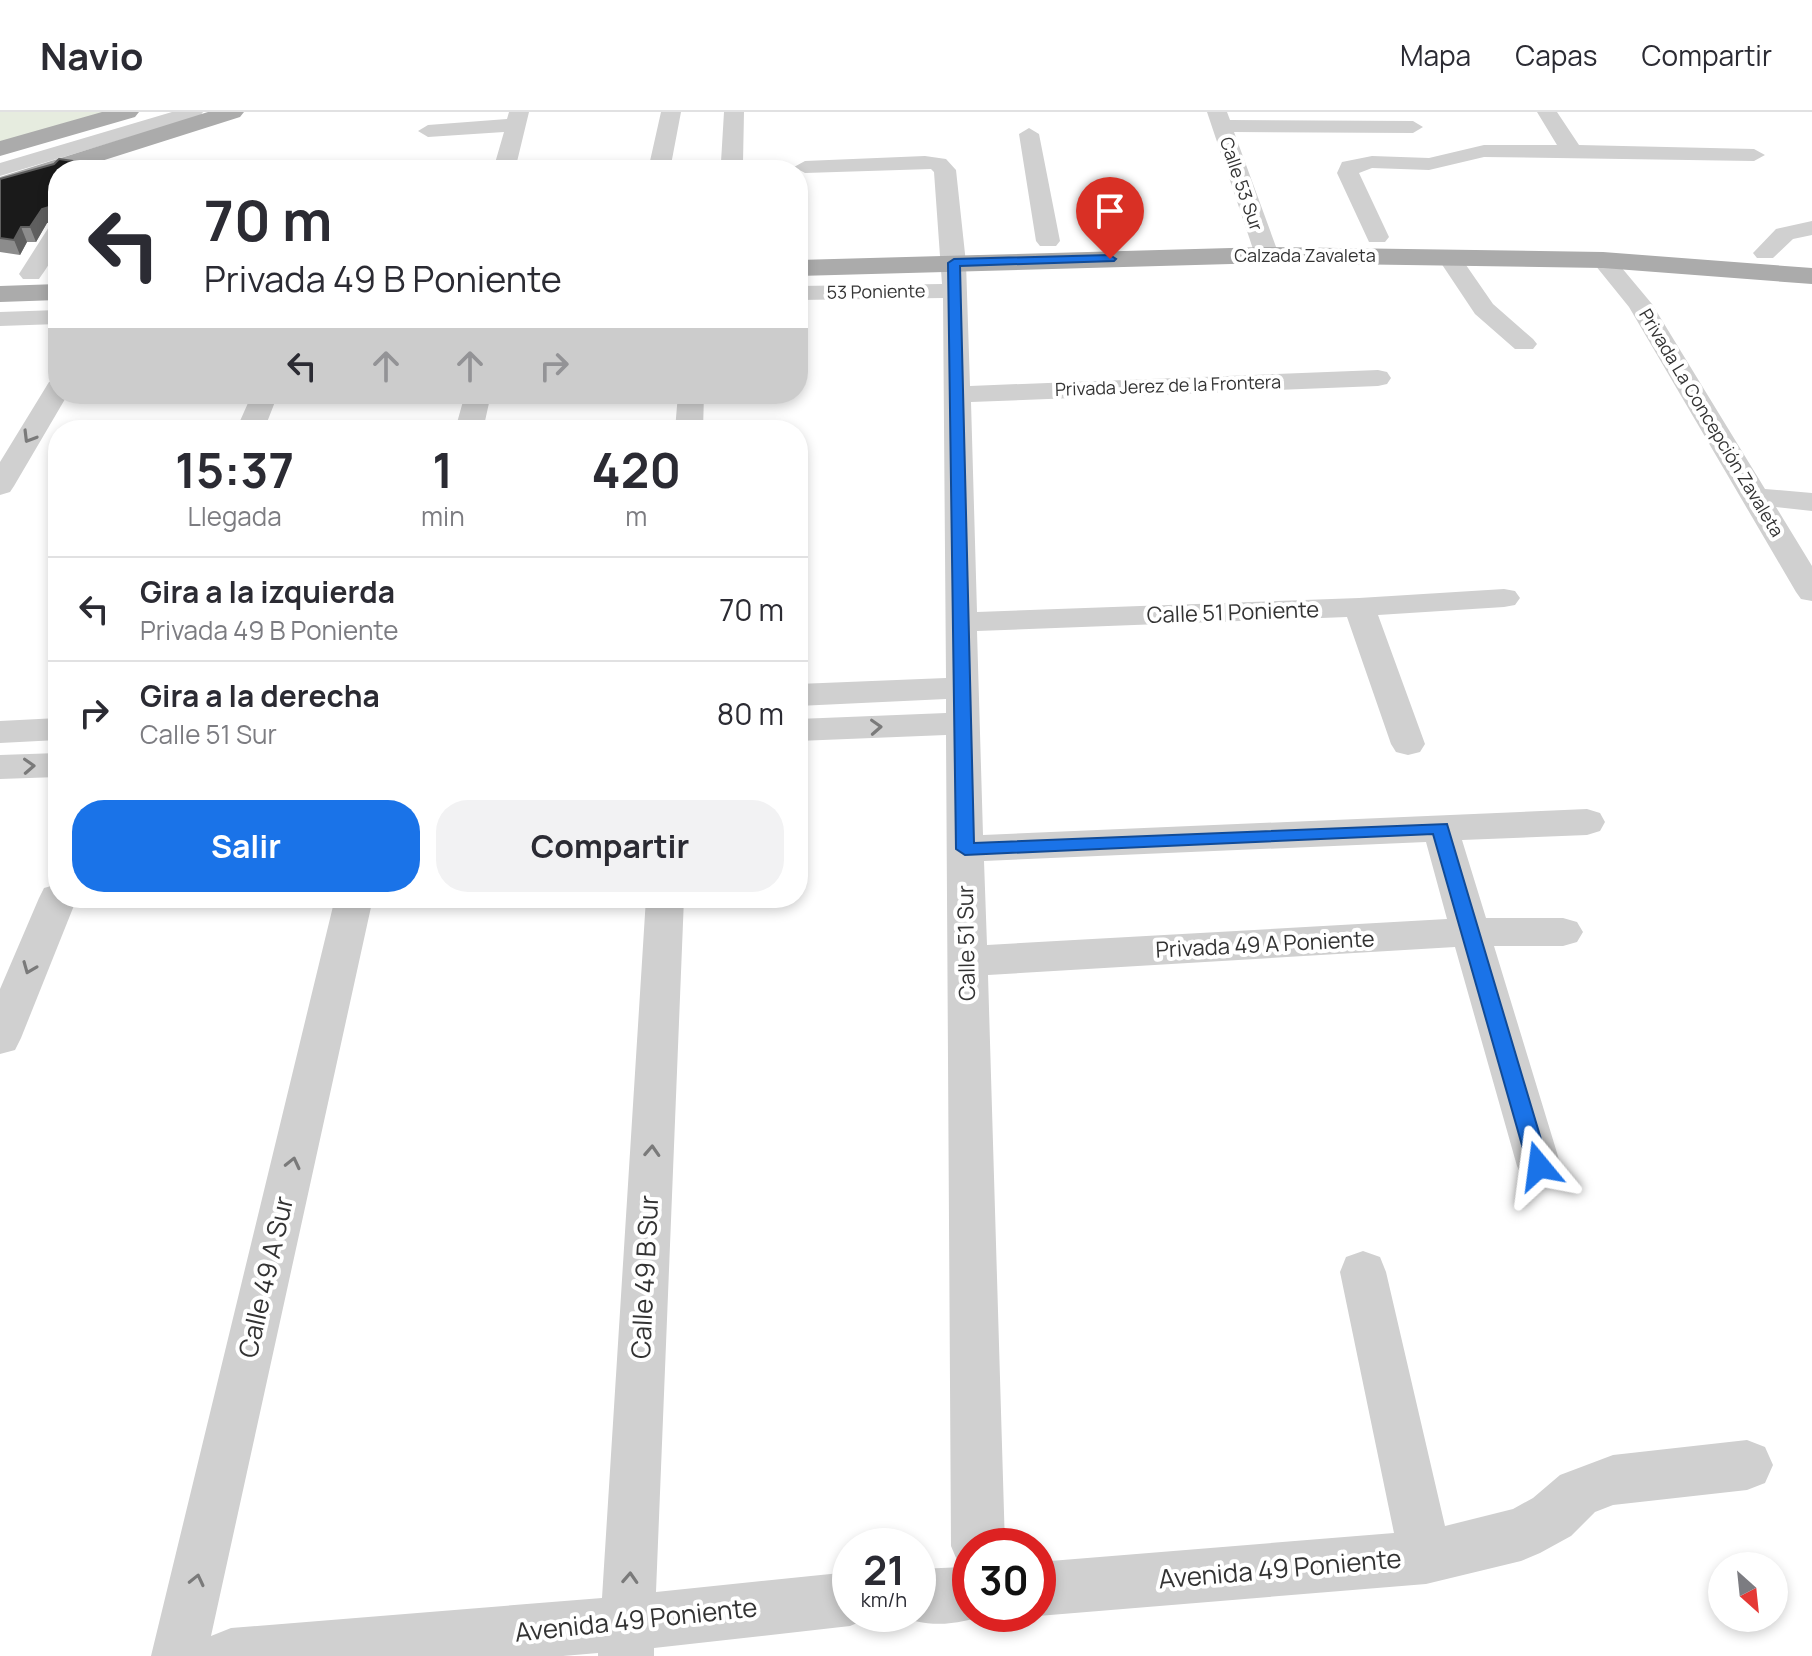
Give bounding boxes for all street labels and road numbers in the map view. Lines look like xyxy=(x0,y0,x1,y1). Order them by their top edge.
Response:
street label: Calle 53 Sur xyxy=(1215,134,1269,234)
street label: Calzada Zavaleta xyxy=(1234,243,1376,267)
street label: 53 Poniente xyxy=(826,278,925,304)
street label: Privada La Concepción Zavaleta xyxy=(1634,304,1790,541)
street label: Privada Jerez de la Frontera xyxy=(1055,369,1281,401)
street label: Calle 51 Poniente xyxy=(1146,594,1320,630)
street label: Calle 51 Sur xyxy=(950,885,982,1001)
street label: Privada 49 A Poniente xyxy=(1155,923,1375,965)
street label: Calle 49 A Sur xyxy=(229,1193,301,1361)
street label: Calle 49 B Sur xyxy=(622,1194,666,1360)
street label: Avenida 49 Poniente xyxy=(1157,1539,1403,1597)
street label: Avenida 49 Poniente xyxy=(513,1588,759,1650)

